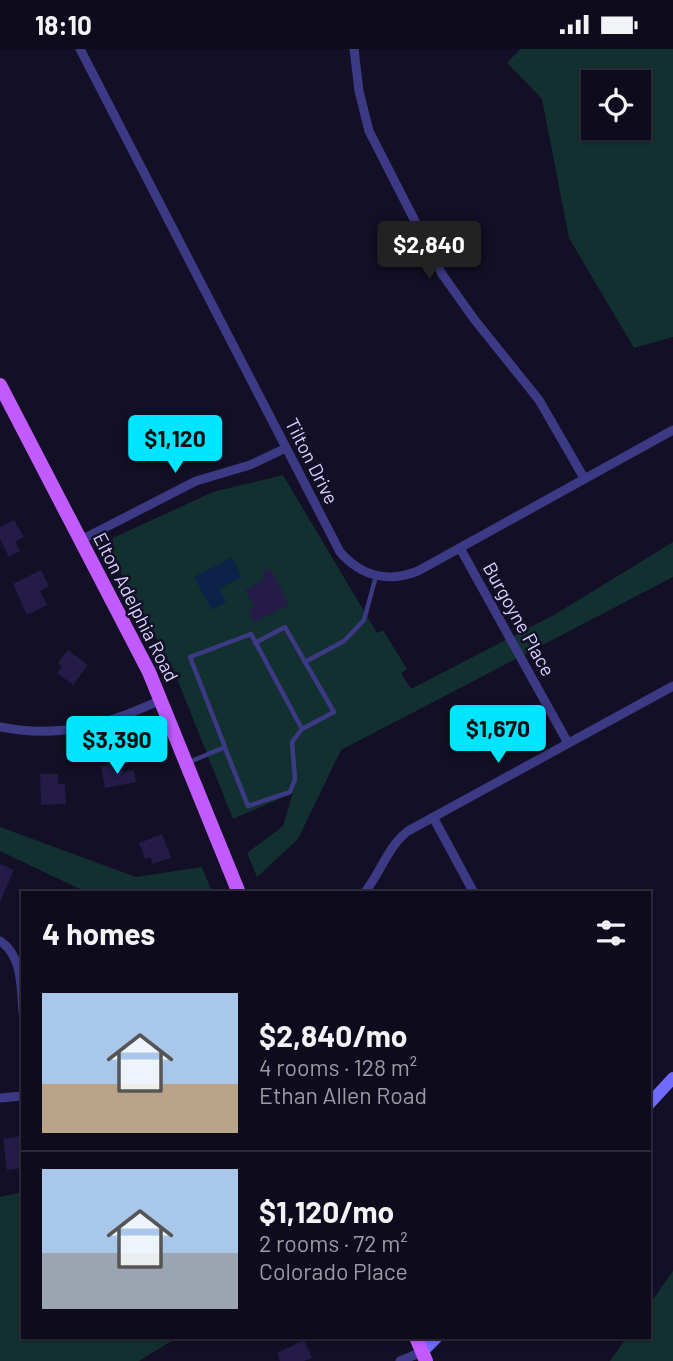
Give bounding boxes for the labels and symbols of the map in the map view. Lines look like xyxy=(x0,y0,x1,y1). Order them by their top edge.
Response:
pin: $2,840 xyxy=(372,222,486,281)
street label: Tilton Drive xyxy=(281,414,344,507)
pin: $1,120 xyxy=(118,415,232,475)
street label: Elton Adelphia Road xyxy=(89,528,184,685)
street label: Burgoyne Place xyxy=(479,558,560,680)
pin: $1,670 xyxy=(441,705,555,765)
pin: $3,390 xyxy=(60,717,174,776)

